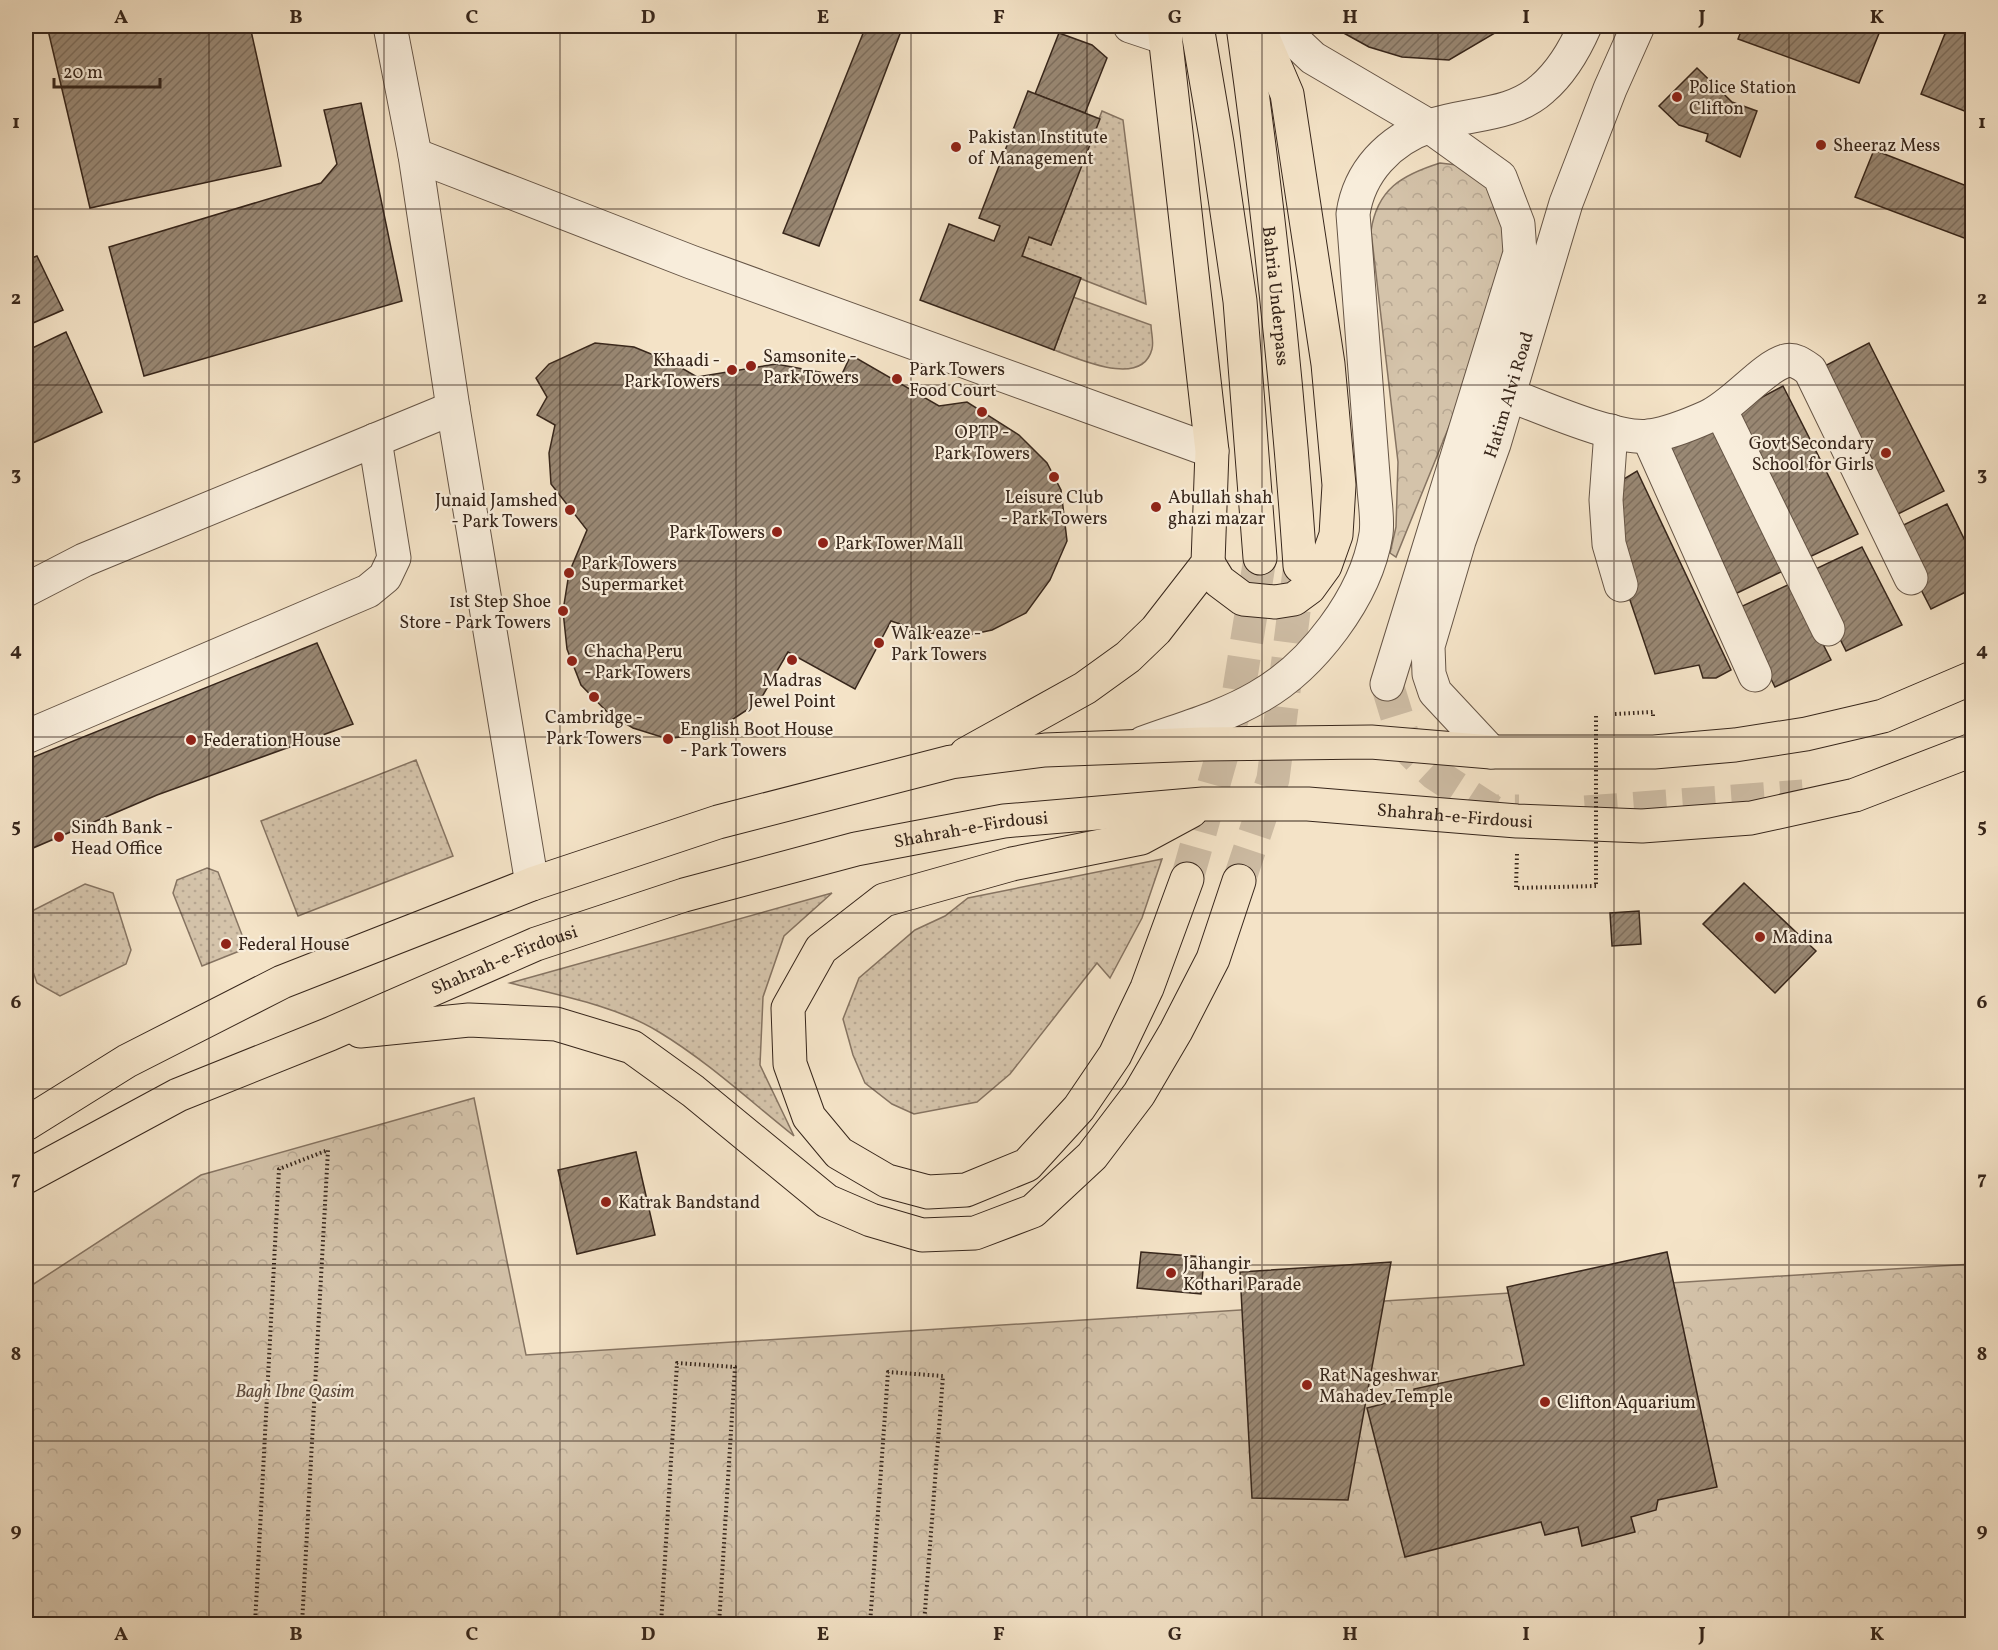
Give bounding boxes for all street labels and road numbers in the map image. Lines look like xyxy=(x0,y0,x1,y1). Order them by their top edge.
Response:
street label: Bahria Underpass xyxy=(1255,225,1295,367)
street label: Hatim Alvi Road xyxy=(1479,329,1541,462)
street label: Shahrah-e-Firdousi xyxy=(1376,799,1533,836)
street label: Shahrah-e-Firdousi xyxy=(892,806,1049,856)
street label: Shahrah-e-Firdousi xyxy=(428,920,581,1002)

